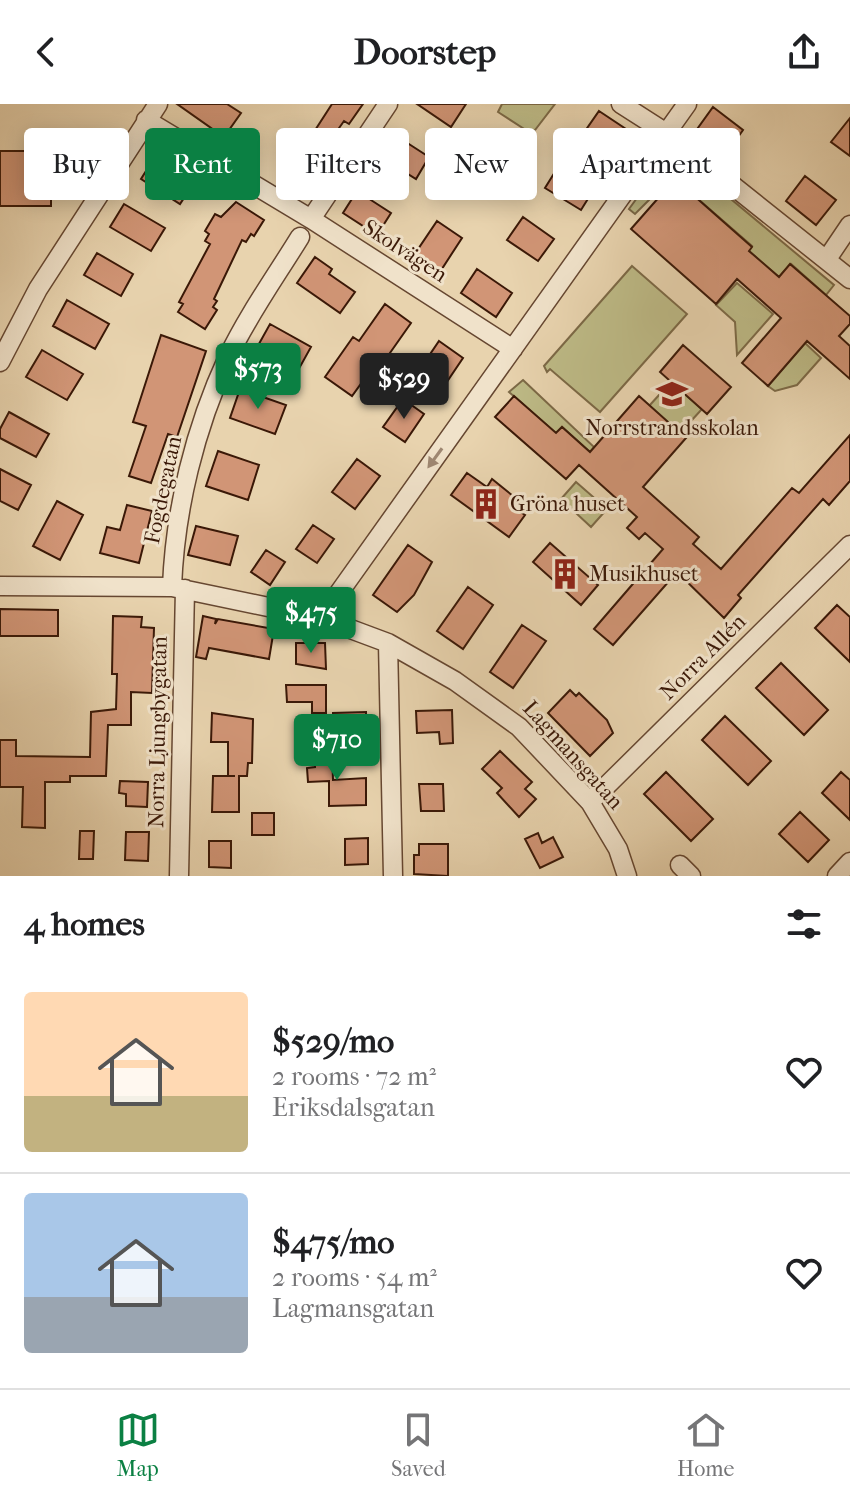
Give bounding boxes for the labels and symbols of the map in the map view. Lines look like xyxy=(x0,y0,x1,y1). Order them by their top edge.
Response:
street label: Skolvägen xyxy=(358,214,452,288)
pin: $573 xyxy=(211,343,305,411)
pin: $529 xyxy=(357,353,451,421)
school or university icon: Norrstrandsskolan xyxy=(655,377,689,411)
place label: Norrstrandsskolan xyxy=(585,415,759,441)
street label: Fogdegatan xyxy=(139,433,187,547)
one-way arrow xyxy=(428,448,443,469)
building icon: Gröna huset xyxy=(469,487,503,521)
place label: Gröna huset xyxy=(510,491,625,517)
building icon: Musikhuset xyxy=(548,557,582,591)
place label: Musikhuset xyxy=(589,561,699,587)
pin: $475 xyxy=(264,587,358,655)
street label: Norra Allén xyxy=(655,608,752,705)
street label: Norra Ljungbygatan xyxy=(143,636,173,828)
street label: Lagmansgatan xyxy=(517,695,629,815)
pin: $710 xyxy=(290,714,384,782)

